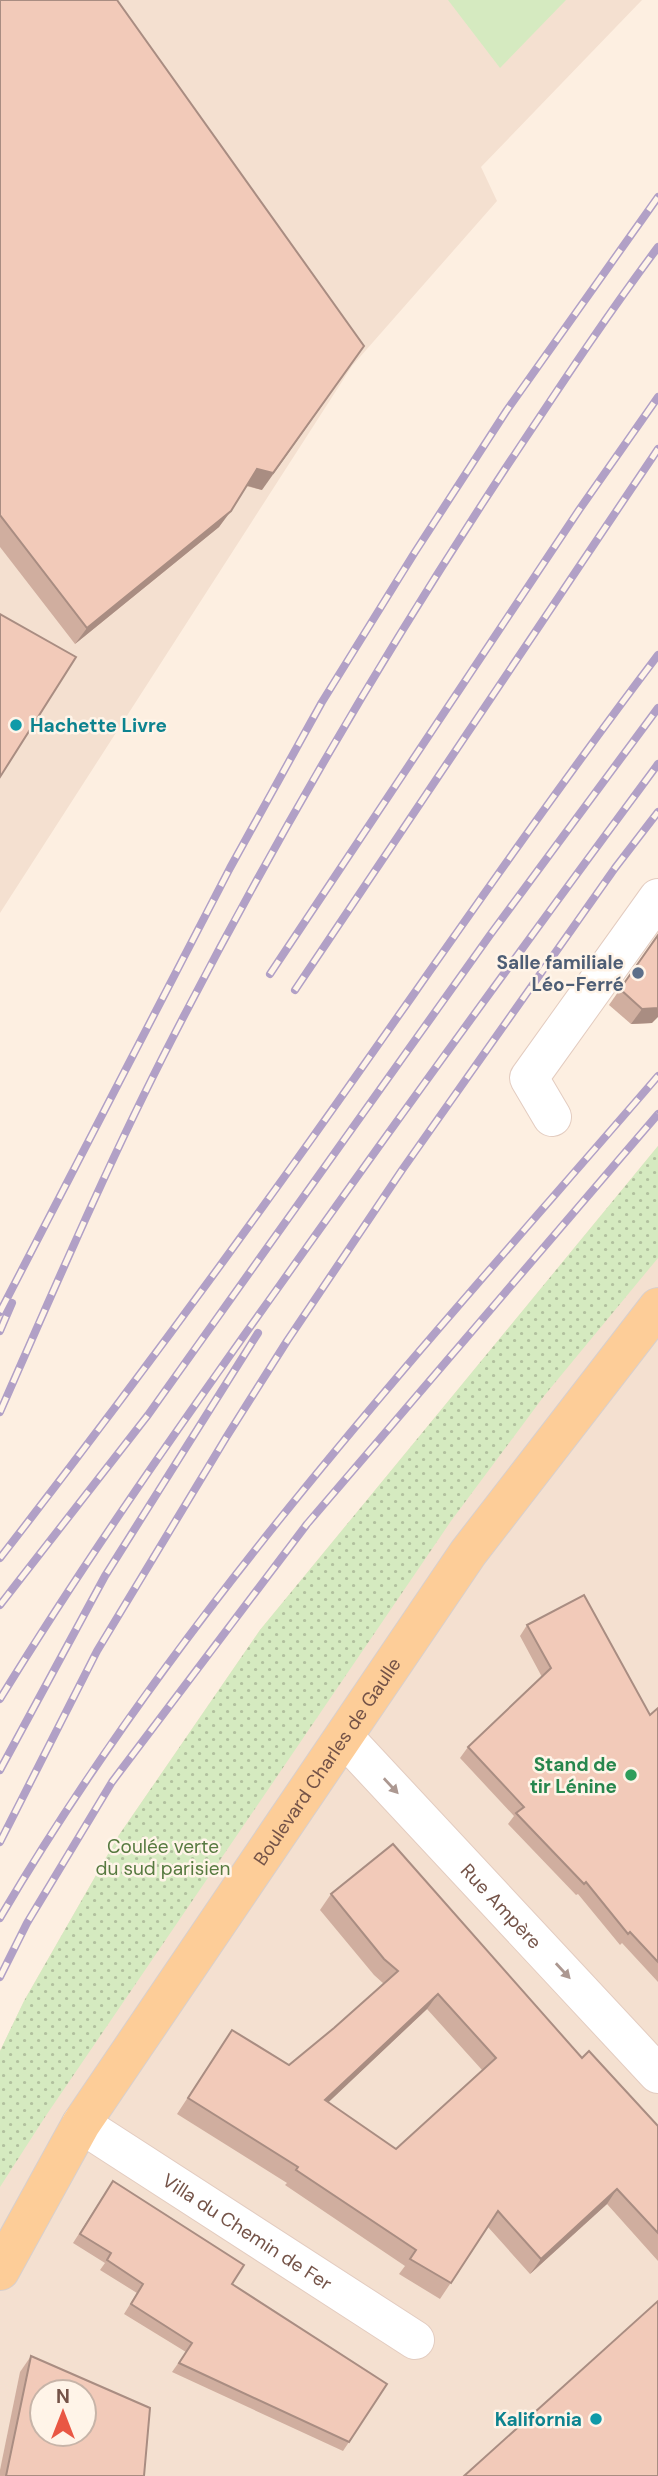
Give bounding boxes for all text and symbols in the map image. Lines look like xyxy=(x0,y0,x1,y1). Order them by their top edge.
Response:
place label: Hachette Livre xyxy=(30,713,167,738)
marker: Hachette Livre xyxy=(8,717,24,733)
place label: Salle familiale Léo-Ferré xyxy=(497,950,624,997)
marker: Salle familiale Léo-Ferré xyxy=(630,965,646,981)
street label: Boulevard Charles de Gaulle xyxy=(248,1653,407,1870)
place label: Stand de tir Lénine xyxy=(530,1752,617,1799)
marker: Stand de tir Lénine xyxy=(623,1767,639,1783)
one-way arrow xyxy=(383,1777,399,1794)
park label: Coulée verte du sud parisien xyxy=(96,1834,230,1881)
street label: Rue Ampère xyxy=(455,1858,547,1954)
one-way arrow xyxy=(554,1962,570,1979)
street label: Villa du Chemin de Fer xyxy=(157,2168,337,2296)
north arrow xyxy=(28,2378,98,2448)
text: N xyxy=(56,2384,70,2409)
place label: Kalifornia xyxy=(495,2407,582,2432)
marker: Kalifornia xyxy=(588,2411,604,2427)

